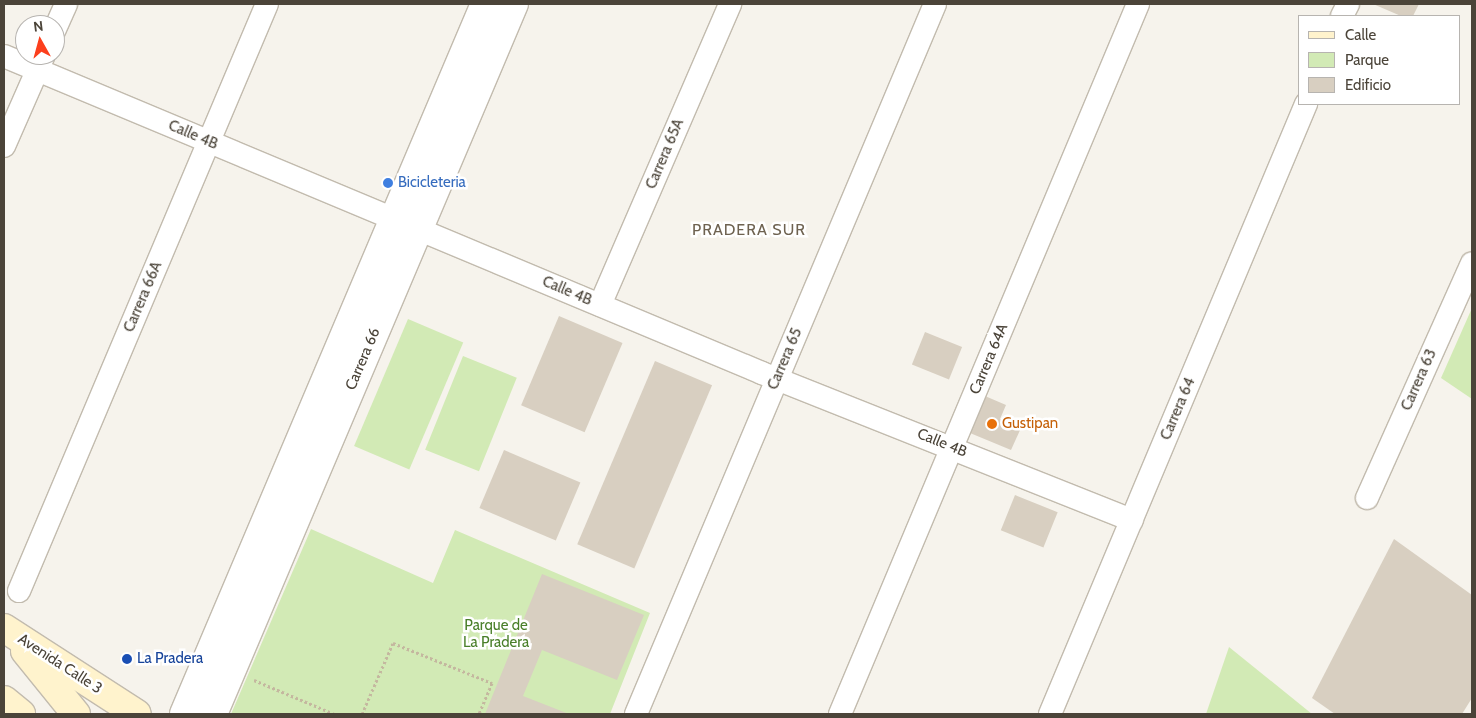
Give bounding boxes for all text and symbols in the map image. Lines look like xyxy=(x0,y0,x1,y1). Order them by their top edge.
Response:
north arrow xyxy=(15,15,65,65)
legend xyxy=(1298,15,1461,105)
text: N xyxy=(32,17,44,36)
text: Calle xyxy=(1345,26,1376,44)
text: Parque xyxy=(1345,51,1389,69)
text: Edificio xyxy=(1345,76,1391,94)
street label: Carrera 65A xyxy=(642,116,688,192)
street label: Calle 4B xyxy=(165,117,221,153)
place label: Bicicleteria xyxy=(398,174,466,192)
marker: Bicicleteria xyxy=(382,177,394,189)
district label: PRADERA SUR xyxy=(691,220,807,240)
street label: Carrera 66A xyxy=(120,259,166,335)
street label: Calle 4B xyxy=(539,273,595,309)
street label: Carrera 64A xyxy=(966,321,1012,397)
street label: Carrera 66 xyxy=(342,325,384,393)
street label: Carrera 65 xyxy=(764,325,806,393)
street label: Carrera 63 xyxy=(1398,347,1440,413)
street label: Carrera 64 xyxy=(1157,375,1199,443)
place label: Gustipan xyxy=(1002,415,1058,433)
marker: Gustipan xyxy=(986,418,998,430)
street label: Calle 4B xyxy=(914,425,970,461)
park label: Parque de La Pradera xyxy=(463,616,529,651)
street label: Avenida Calle 3 xyxy=(15,630,105,698)
place label: La Pradera xyxy=(137,650,203,668)
marker: La Pradera xyxy=(121,653,133,665)

